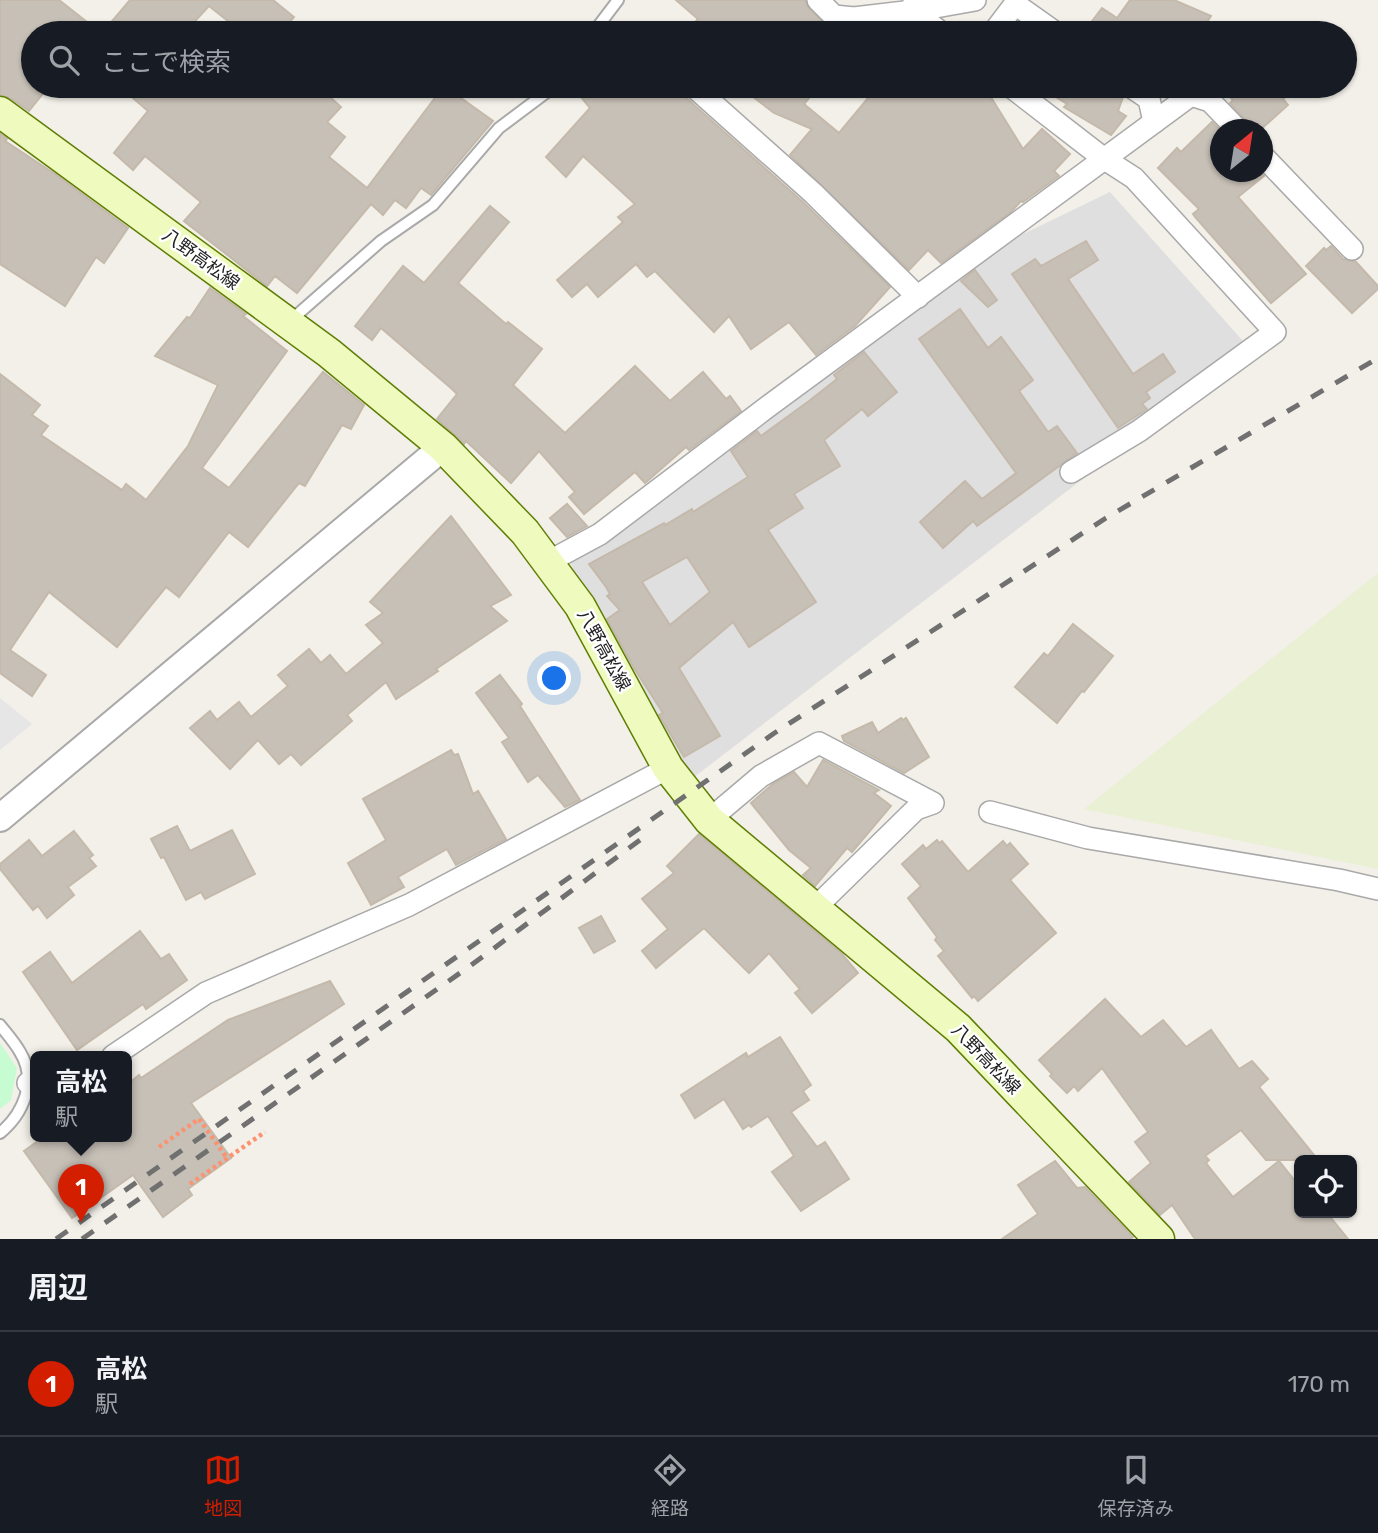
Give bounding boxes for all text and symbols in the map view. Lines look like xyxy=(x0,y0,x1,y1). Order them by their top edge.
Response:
search box xyxy=(21,21,1357,98)
icon: search xyxy=(45,41,83,79)
text: ここで検索 xyxy=(101,47,231,78)
north arrow xyxy=(1210,119,1273,182)
street label: 八野高松線 xyxy=(158,224,244,294)
street label: 八野高松線 xyxy=(573,605,635,695)
your location xyxy=(537,661,571,695)
street label: 八野高松線 xyxy=(947,1019,1025,1099)
popup xyxy=(30,1051,132,1142)
text: 高松 xyxy=(55,1067,107,1098)
text: 駅 xyxy=(55,1103,78,1131)
map controls xyxy=(1294,1155,1357,1218)
button: locate xyxy=(1294,1155,1357,1218)
pin: 1 xyxy=(58,1164,104,1222)
text: 周辺 xyxy=(28,1270,88,1306)
text: 高松 xyxy=(95,1354,147,1385)
text: 1 xyxy=(45,1370,57,1398)
text: 170 m xyxy=(1288,1370,1350,1398)
text: 駅 xyxy=(95,1390,118,1418)
tab: 地図 xyxy=(204,1451,242,1520)
tab: 経路 xyxy=(651,1451,689,1520)
tab: 保存済み xyxy=(1098,1451,1174,1520)

